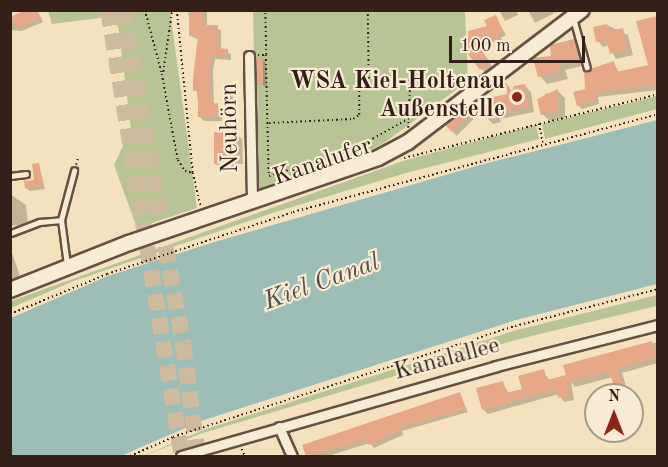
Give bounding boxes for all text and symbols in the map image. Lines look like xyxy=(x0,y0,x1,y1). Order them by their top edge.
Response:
scale bar xyxy=(452,24,588,62)
text: 100 m xyxy=(460,37,511,55)
place label: WSA Kiel-Holtenau Außenstelle xyxy=(289,69,505,125)
street label: Neuhörn xyxy=(216,83,246,173)
marker: WSA Kiel-Holtenau Außenstelle xyxy=(510,90,524,104)
street label: Kanalufer xyxy=(270,133,376,193)
water label: Kiel Canal xyxy=(260,248,384,318)
street label: Kanalallee xyxy=(391,332,503,388)
north arrow xyxy=(584,383,644,443)
text: N xyxy=(608,389,620,405)

